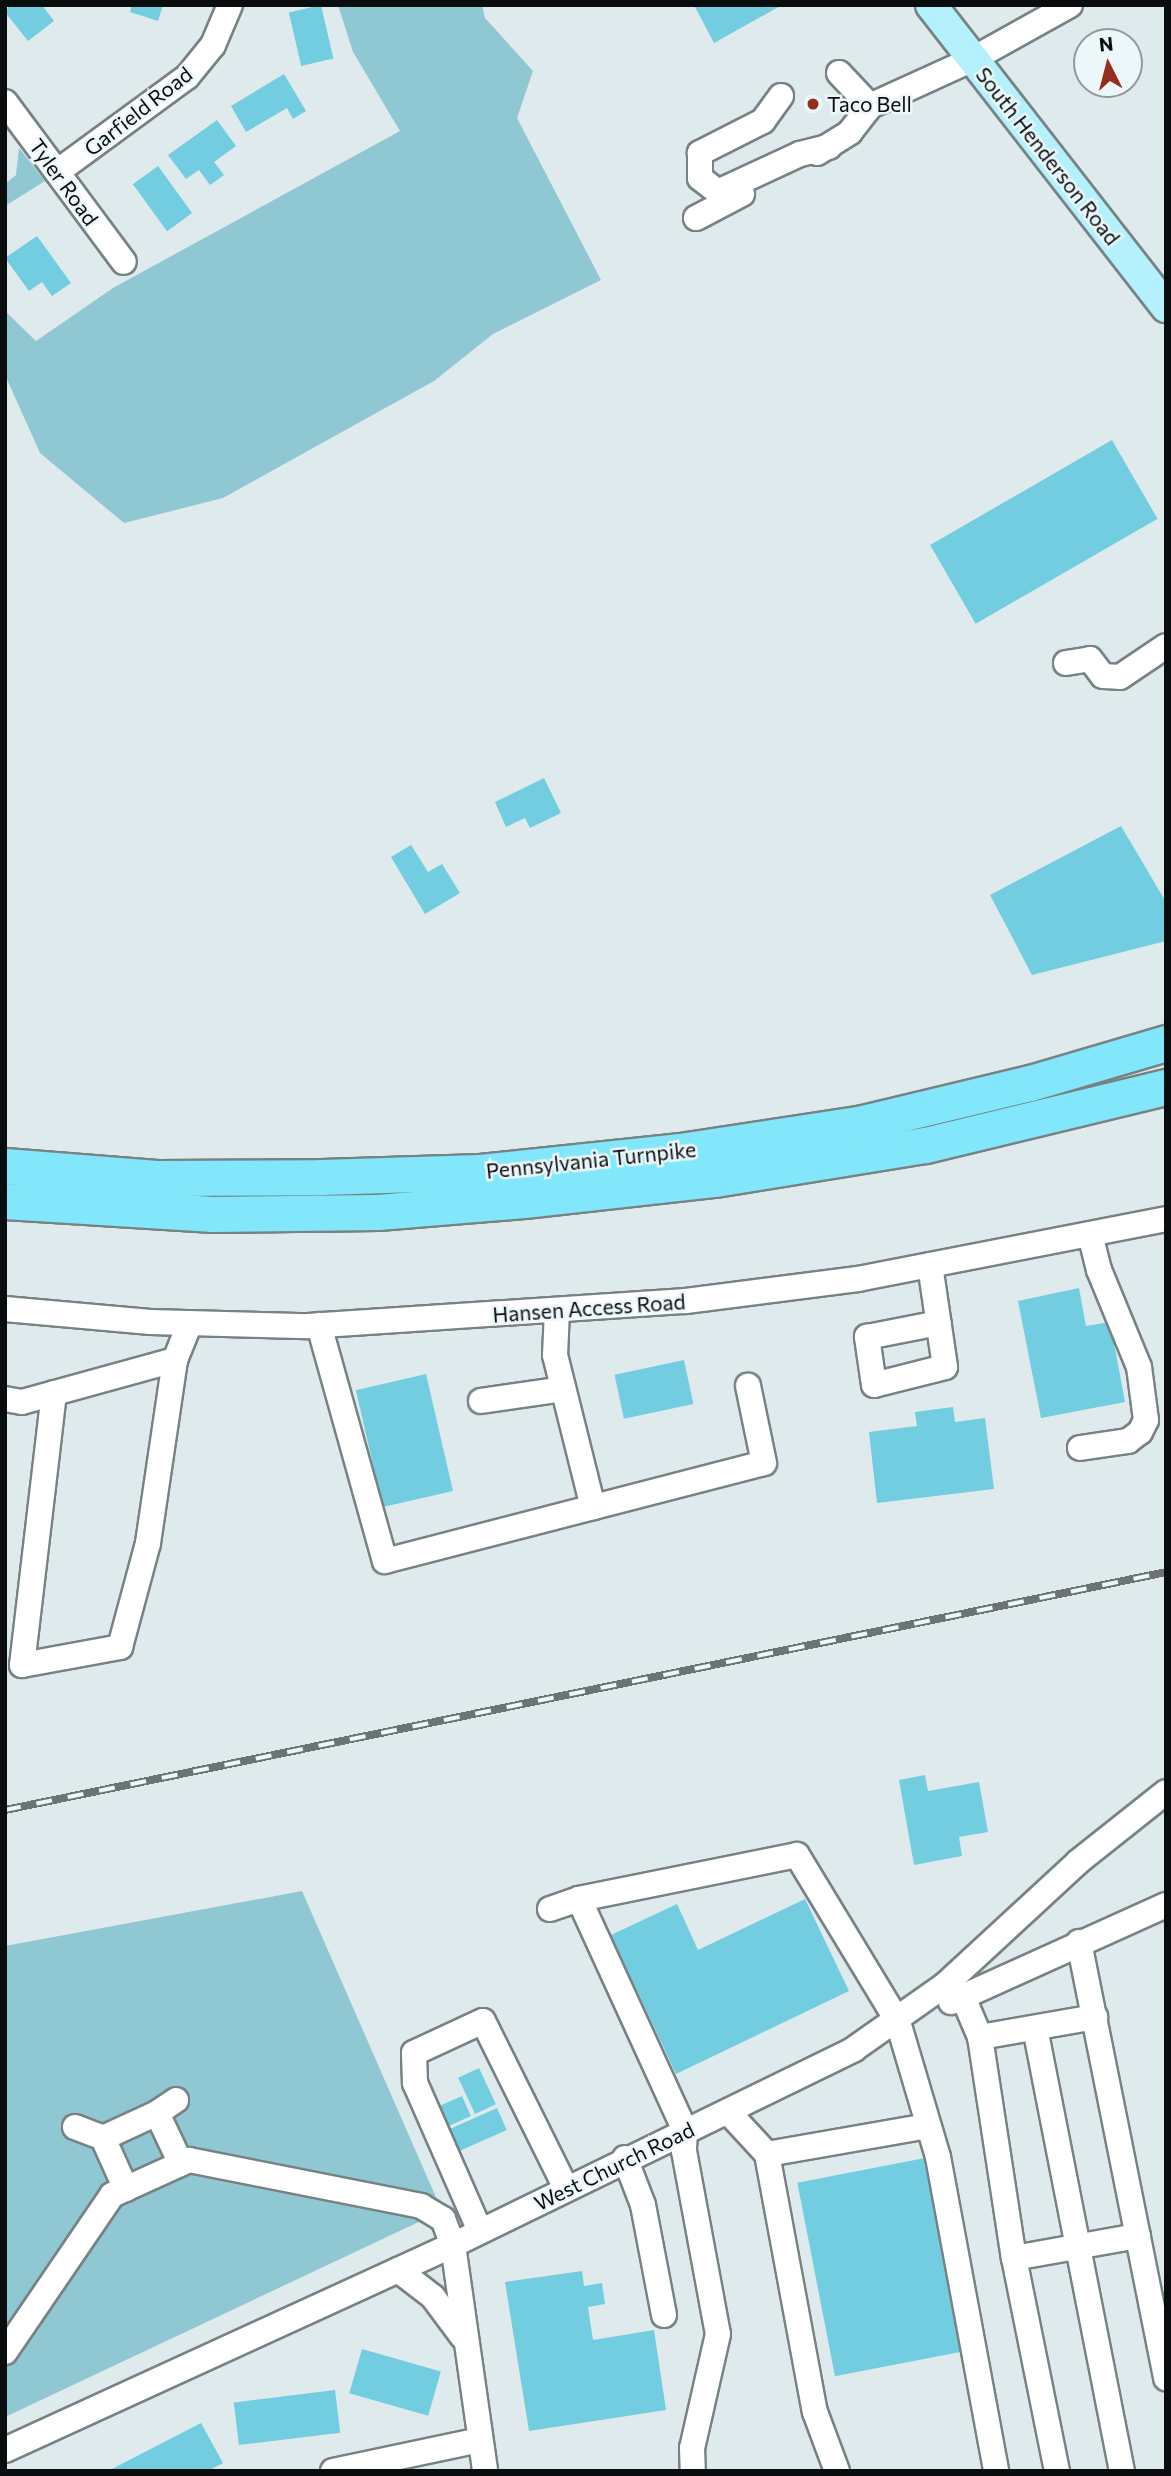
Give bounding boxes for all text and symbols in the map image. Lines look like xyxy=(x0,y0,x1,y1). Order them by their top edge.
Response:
north arrow xyxy=(1073,28,1143,98)
text: N xyxy=(1098,31,1114,56)
street label: Garfield Road xyxy=(79,61,197,161)
street label: South Henderson Road xyxy=(971,62,1125,250)
place label: Taco Bell xyxy=(827,91,912,117)
marker: Taco Bell xyxy=(805,96,821,112)
street label: Tyler Road xyxy=(24,134,104,230)
street label: Pennsylvania Turnpike xyxy=(485,1136,697,1184)
street label: Hansen Access Road xyxy=(492,1289,686,1327)
street label: West Church Road xyxy=(530,2116,698,2216)

